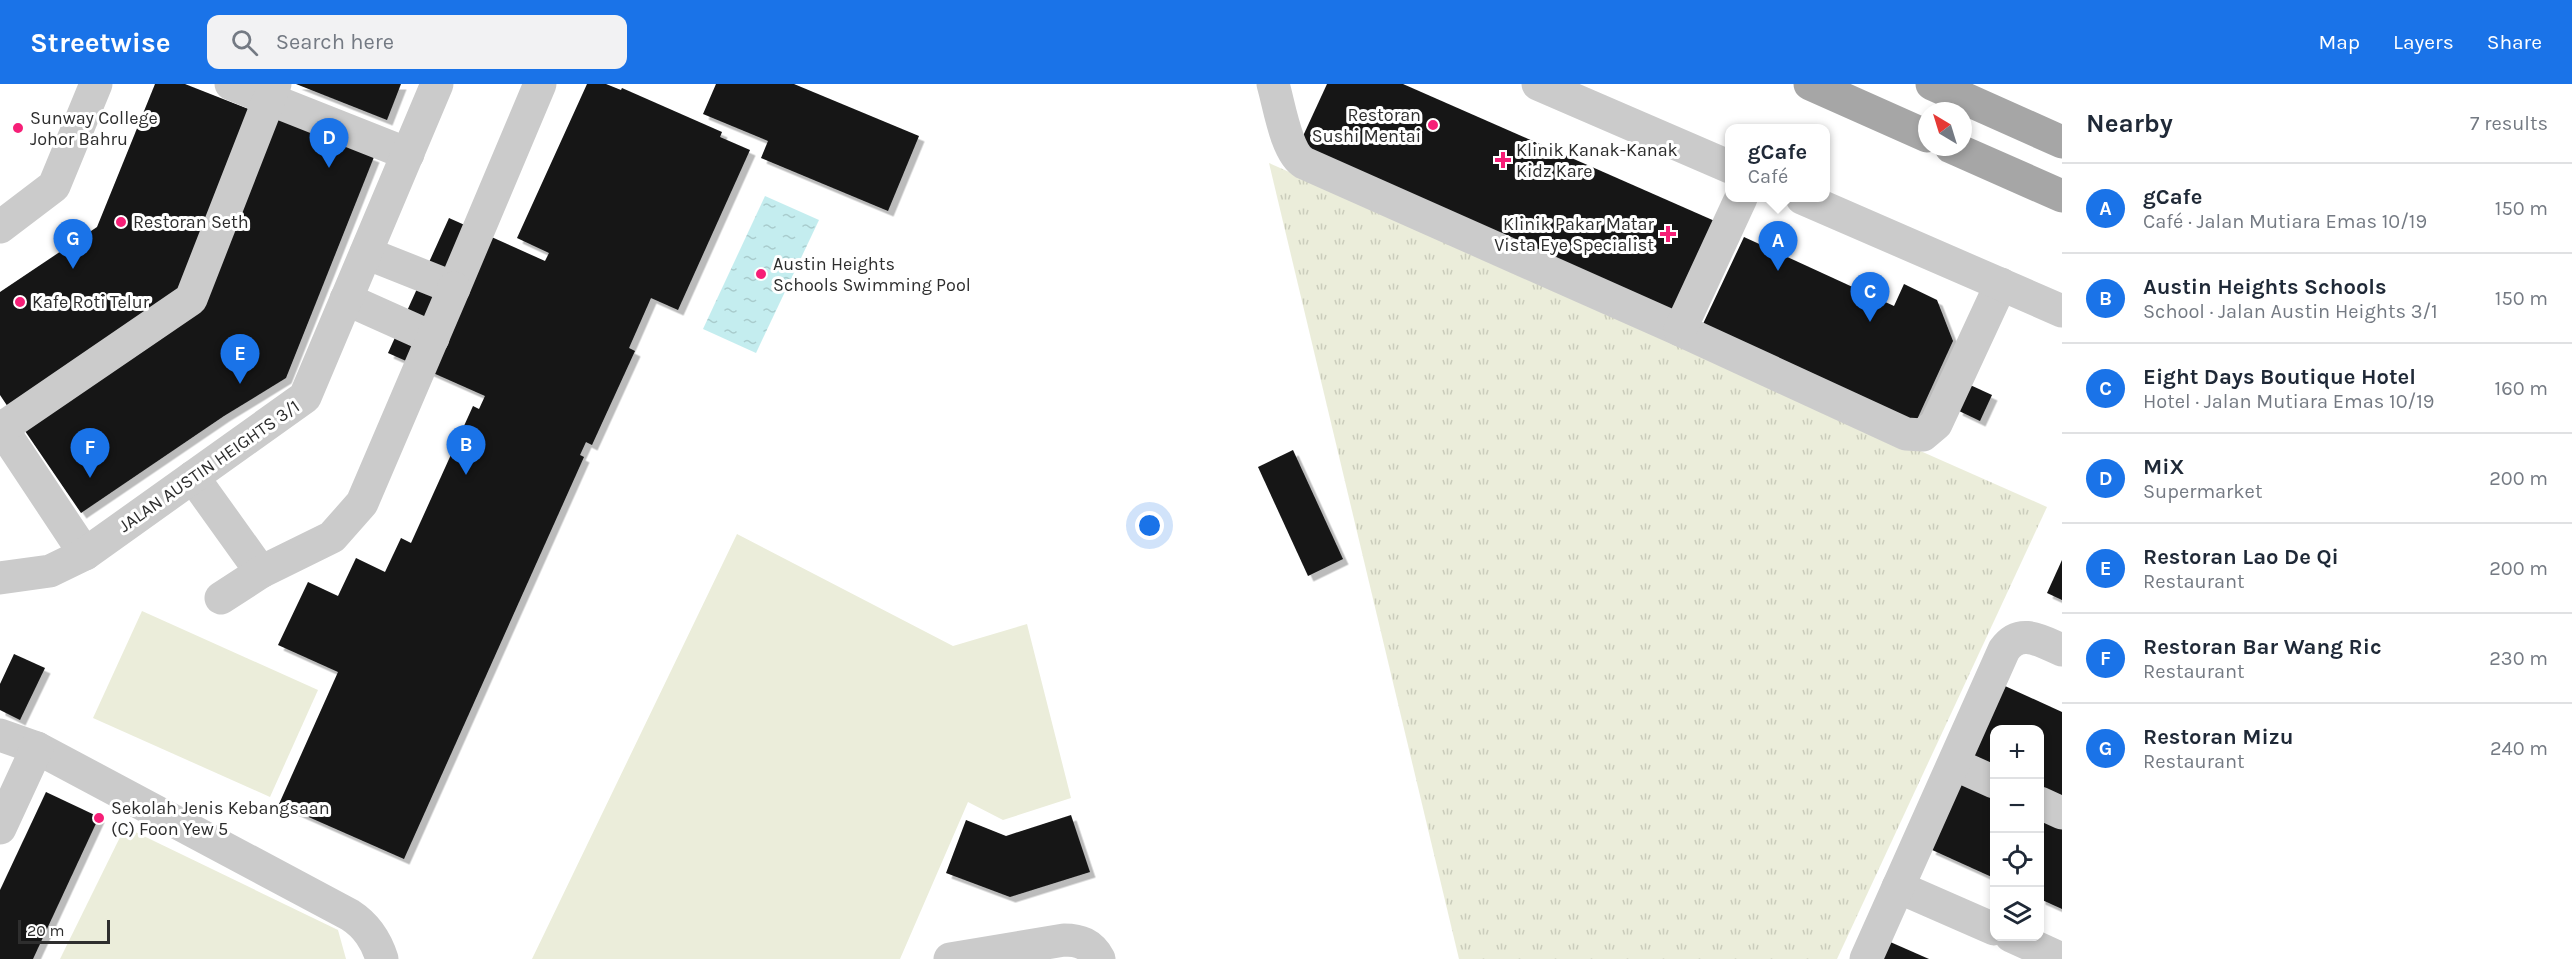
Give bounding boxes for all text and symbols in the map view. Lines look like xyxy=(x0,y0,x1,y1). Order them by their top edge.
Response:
search box xyxy=(207,15,627,69)
text: Streetwise xyxy=(30,26,171,59)
icon: search xyxy=(228,26,261,59)
text: Search here xyxy=(276,29,394,55)
text: Map xyxy=(2318,30,2360,54)
text: Layers xyxy=(2393,30,2454,54)
text: Share xyxy=(2487,30,2542,54)
north arrow xyxy=(1918,102,1972,156)
place label: Restoran Sushi Mentai xyxy=(1312,104,1421,147)
place label: Sunway College Johor Bahru xyxy=(30,107,158,150)
text: Nearby xyxy=(2086,108,2173,139)
text: 7 results xyxy=(2470,112,2548,135)
pin: D xyxy=(310,118,348,168)
marker: Restoran Sushi Mentai xyxy=(1426,118,1440,132)
marker: Sunway College Johor Bahru xyxy=(11,121,25,135)
popup xyxy=(1725,124,1830,202)
place label: Klinik Kanak-Kanak Kidz Kare xyxy=(1516,139,1678,182)
text: gCafe xyxy=(1748,139,1807,165)
marker: Klinik Kanak-Kanak Kidz Kare xyxy=(1494,151,1512,169)
text: Café xyxy=(1748,165,1788,188)
text: gCafe xyxy=(2143,184,2202,210)
text: A xyxy=(2099,197,2112,220)
text: 150 m xyxy=(2495,197,2548,220)
text: Café · Jalan Mutiara Emas 10/19 xyxy=(2143,210,2427,233)
place label: Restoran Seth xyxy=(133,211,249,233)
place label: Klinik Pakar Matar Vista Eye Specialist xyxy=(1494,213,1654,256)
marker: Restoran Seth xyxy=(114,215,128,229)
pin: G xyxy=(54,220,92,269)
pin: A xyxy=(1758,222,1798,271)
marker: Klinik Pakar Matar Vista Eye Specialist xyxy=(1659,225,1677,243)
place label: Austin Heights Schools Swimming Pool xyxy=(773,253,971,296)
marker: Austin Heights Schools Swimming Pool xyxy=(754,267,768,281)
pin: C xyxy=(1850,272,1890,322)
text: Austin Heights Schools xyxy=(2143,274,2387,300)
text: B xyxy=(2099,287,2112,310)
text: 150 m xyxy=(2495,287,2548,310)
place label: Kafe Roti Telur xyxy=(32,291,150,313)
marker: Kafe Roti Telur xyxy=(13,295,27,309)
text: School · Jalan Austin Heights 3/1 xyxy=(2143,300,2438,323)
pin: E xyxy=(220,334,260,384)
text: Eight Days Boutique Hotel xyxy=(2143,364,2416,390)
text: C xyxy=(2099,377,2112,400)
text: 160 m xyxy=(2495,377,2548,400)
text: Hotel · Jalan Mutiara Emas 10/19 xyxy=(2143,390,2434,413)
street label: JALAN AUSTIN HEIGHTS 3/1 xyxy=(114,395,304,537)
pin: B xyxy=(446,426,486,475)
pin: F xyxy=(70,428,110,478)
text: MiX xyxy=(2143,454,2185,480)
text: D xyxy=(2099,467,2112,490)
text: 200 m xyxy=(2489,467,2548,490)
text: Supermarket xyxy=(2143,480,2262,503)
your location xyxy=(1135,511,1164,540)
text: Restoran Lao De Qi xyxy=(2143,544,2339,570)
text: E xyxy=(2100,557,2111,580)
text: 200 m xyxy=(2489,557,2548,580)
text: Restaurant xyxy=(2143,570,2245,593)
text: Restoran Bar Wang Ric xyxy=(2143,634,2382,660)
text: F xyxy=(2100,647,2111,670)
text: 230 m xyxy=(2489,647,2548,670)
text: Restaurant xyxy=(2143,660,2245,683)
text: Restoran Mizu xyxy=(2143,724,2293,750)
map controls xyxy=(1990,725,2044,941)
button: + xyxy=(1990,725,2044,779)
text: G xyxy=(2099,737,2112,760)
text: 240 m xyxy=(2490,737,2548,760)
text: Restaurant xyxy=(2143,750,2245,773)
button: − xyxy=(1990,779,2044,833)
place label: Sekolah Jenis Kebangsaan (C) Foon Yew 5 xyxy=(111,797,330,840)
marker: Sekolah Jenis Kebangsaan (C) Foon Yew 5 xyxy=(92,811,106,825)
button: locate xyxy=(1990,833,2044,887)
button: layers xyxy=(1990,887,2044,941)
scale bar xyxy=(18,917,110,944)
text: 20 m xyxy=(27,921,65,940)

